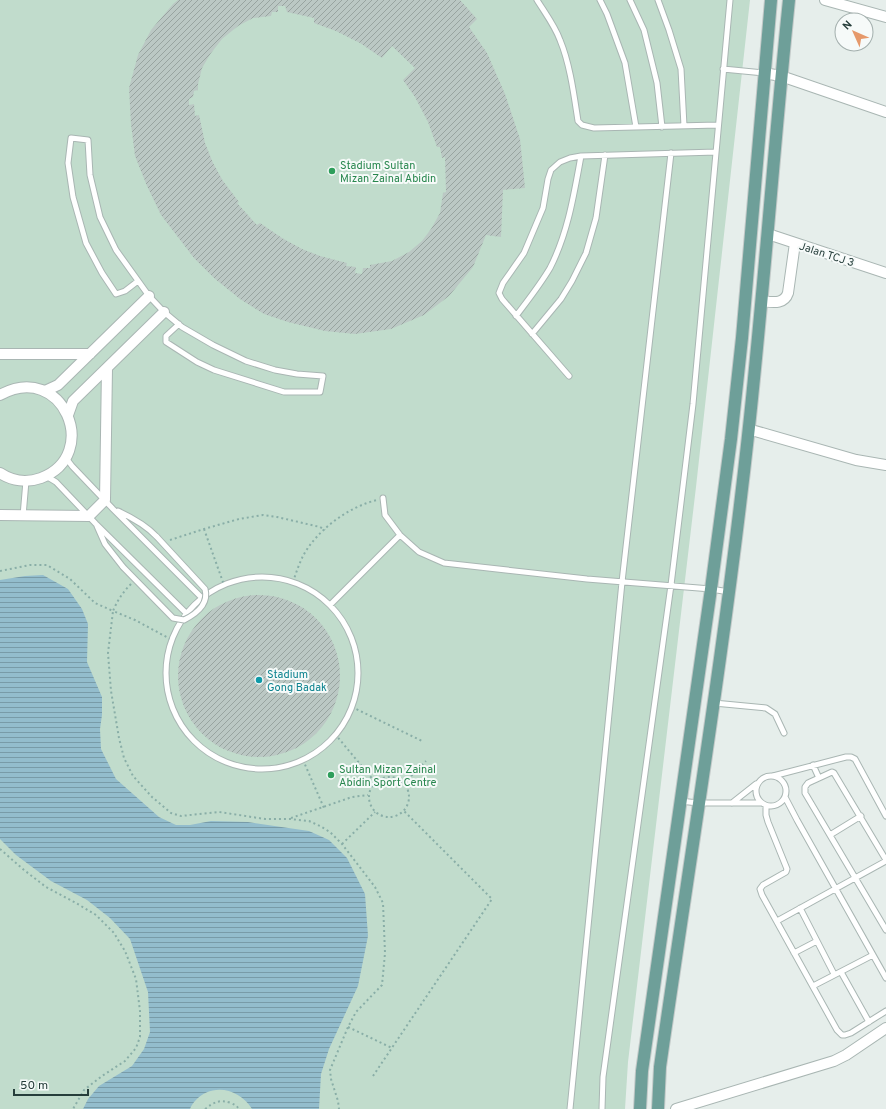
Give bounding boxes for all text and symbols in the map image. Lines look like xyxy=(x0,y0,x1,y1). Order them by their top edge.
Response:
north arrow xyxy=(834,12,874,52)
text: N xyxy=(840,18,855,33)
place label: Stadium Sultan Mizan Zainal Abidin xyxy=(340,159,436,186)
marker: Stadium Sultan Mizan Zainal Abidin xyxy=(327,166,337,176)
street label: Jalan TCJ 3 xyxy=(797,239,856,270)
place label: Stadium Gong Badak xyxy=(267,668,327,695)
marker: Stadium Gong Badak xyxy=(254,675,264,685)
place label: Sultan Mizan Zainal Abidin Sport Centre xyxy=(339,763,436,790)
marker: Sultan Mizan Zainal Abidin Sport Centre xyxy=(326,770,336,780)
scale bar xyxy=(14,1071,88,1097)
text: 50 m xyxy=(20,1078,48,1094)

